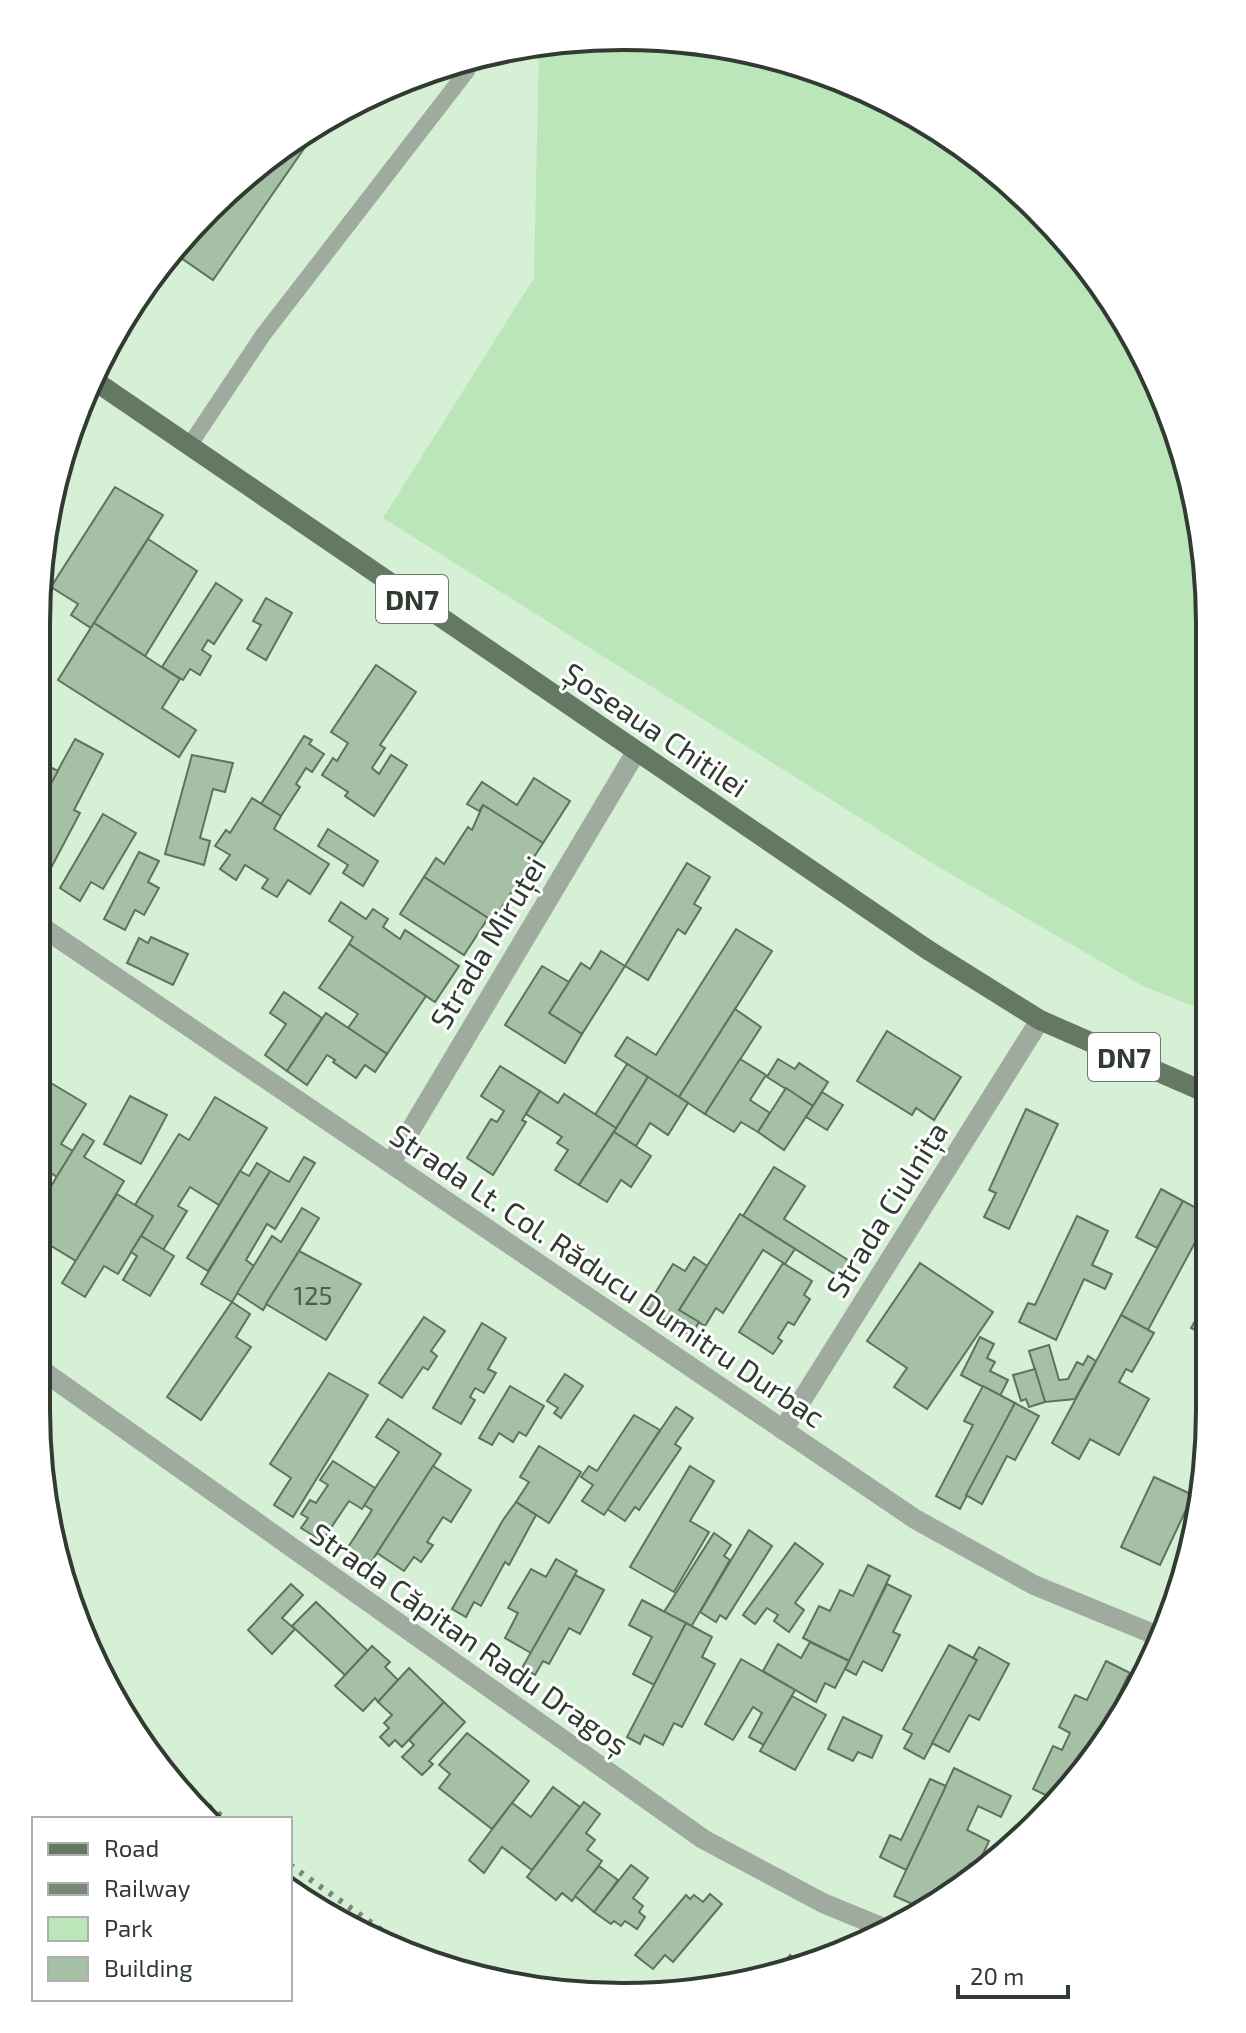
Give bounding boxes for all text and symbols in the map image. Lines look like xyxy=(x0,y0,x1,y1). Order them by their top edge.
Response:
road number: DN7 xyxy=(376,575,448,623)
street label: Șoseaua Chitilei xyxy=(555,654,755,807)
street label: Strada Miruței xyxy=(421,849,555,1036)
road number: DN7 xyxy=(1088,1033,1160,1081)
street label: Strada Ciulnița xyxy=(818,1115,957,1305)
street label: Strada Lt. Col. Răducu Dumitru Durbac xyxy=(384,1116,832,1434)
house number: 125 xyxy=(294,1279,332,1310)
street label: Strada Căpitan Radu Dragoș xyxy=(302,1514,636,1764)
legend xyxy=(32,1817,292,2001)
text: Road xyxy=(104,1833,159,1862)
text: Railway xyxy=(104,1873,191,1902)
text: Park xyxy=(104,1913,153,1942)
scale bar xyxy=(958,1949,1068,1999)
text: Building xyxy=(104,1953,193,1982)
text: 20 m xyxy=(970,1961,1024,1990)

